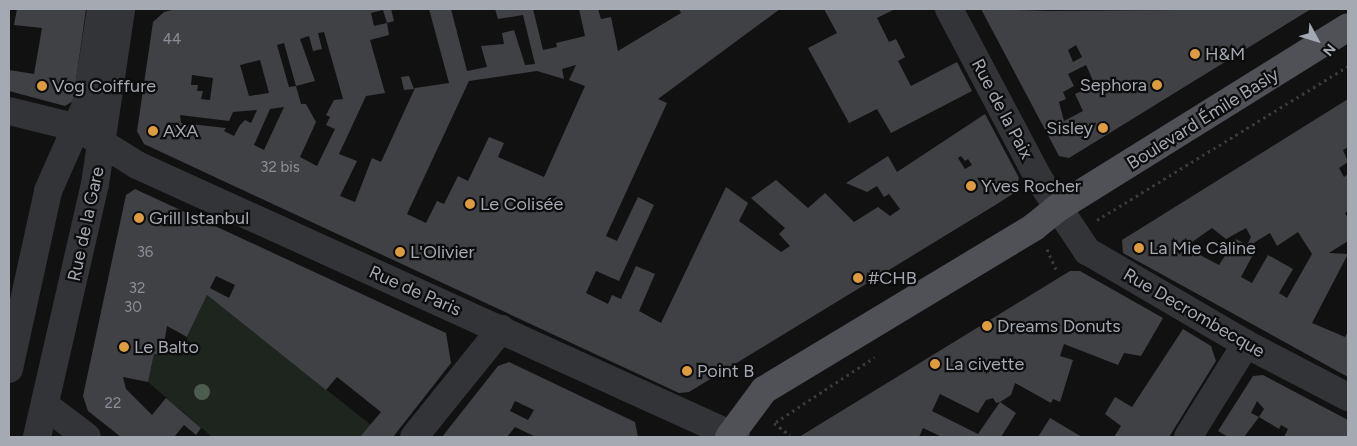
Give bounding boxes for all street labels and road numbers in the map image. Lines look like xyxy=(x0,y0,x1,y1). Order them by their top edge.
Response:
street label: Rue de la Paix xyxy=(967,55,1037,163)
street label: Boulevard Émile Basly xyxy=(1123,64,1283,174)
street label: Rue de la Gare xyxy=(63,165,109,283)
street label: Rue de Paris xyxy=(366,261,464,321)
street label: Rue Decrombecque xyxy=(1119,264,1269,362)

